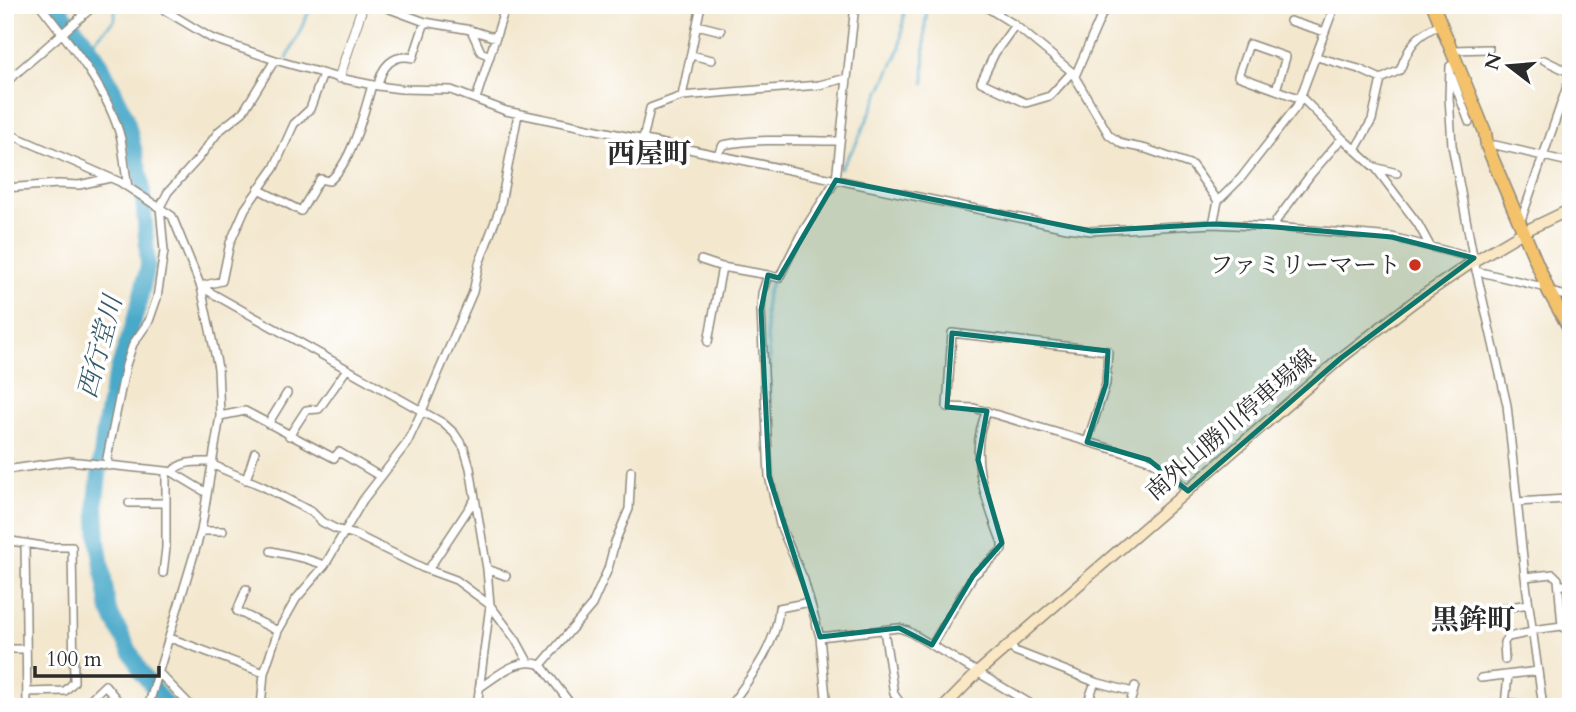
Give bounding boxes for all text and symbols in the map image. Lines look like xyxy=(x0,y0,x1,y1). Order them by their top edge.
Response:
north arrow xyxy=(1474,32,1544,102)
text: N xyxy=(1479,50,1509,73)
district label: 西屋町 xyxy=(607,135,691,173)
place label: ファミリーマート xyxy=(1209,249,1401,282)
marker: ファミリーマート xyxy=(1407,257,1423,273)
water label: 西行堂川 xyxy=(70,289,131,402)
street label: 南外山勝川停車場線 xyxy=(1139,342,1323,508)
district label: 黒鉾町 xyxy=(1431,601,1515,639)
scale bar xyxy=(35,635,159,679)
text: 100 m xyxy=(46,645,102,674)

